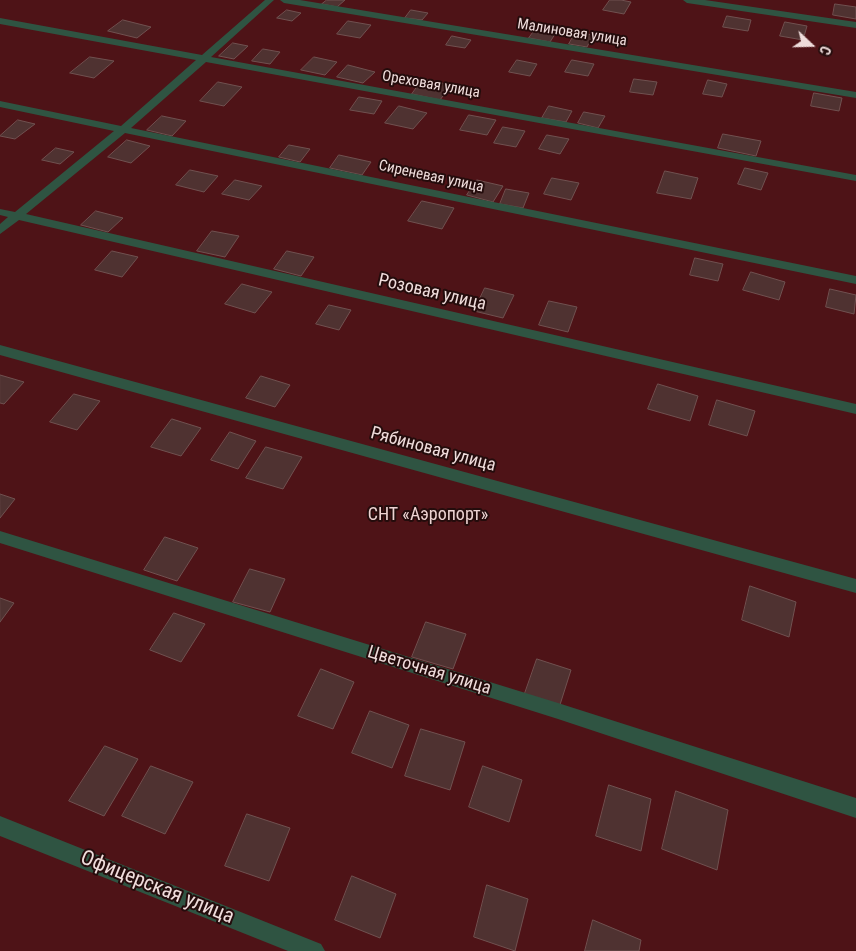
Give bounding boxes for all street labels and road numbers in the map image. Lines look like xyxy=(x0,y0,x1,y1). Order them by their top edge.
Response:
street label: Малиновая улица xyxy=(516,15,628,51)
street label: Ореховая улица xyxy=(381,68,481,102)
street label: Сиреневая улица xyxy=(377,157,485,197)
street label: Розовая улица xyxy=(376,270,488,316)
street label: Рябиновая улица xyxy=(368,423,498,477)
street label: Цветочная улица xyxy=(365,642,493,700)
street label: Офицерская улица xyxy=(77,846,237,930)

